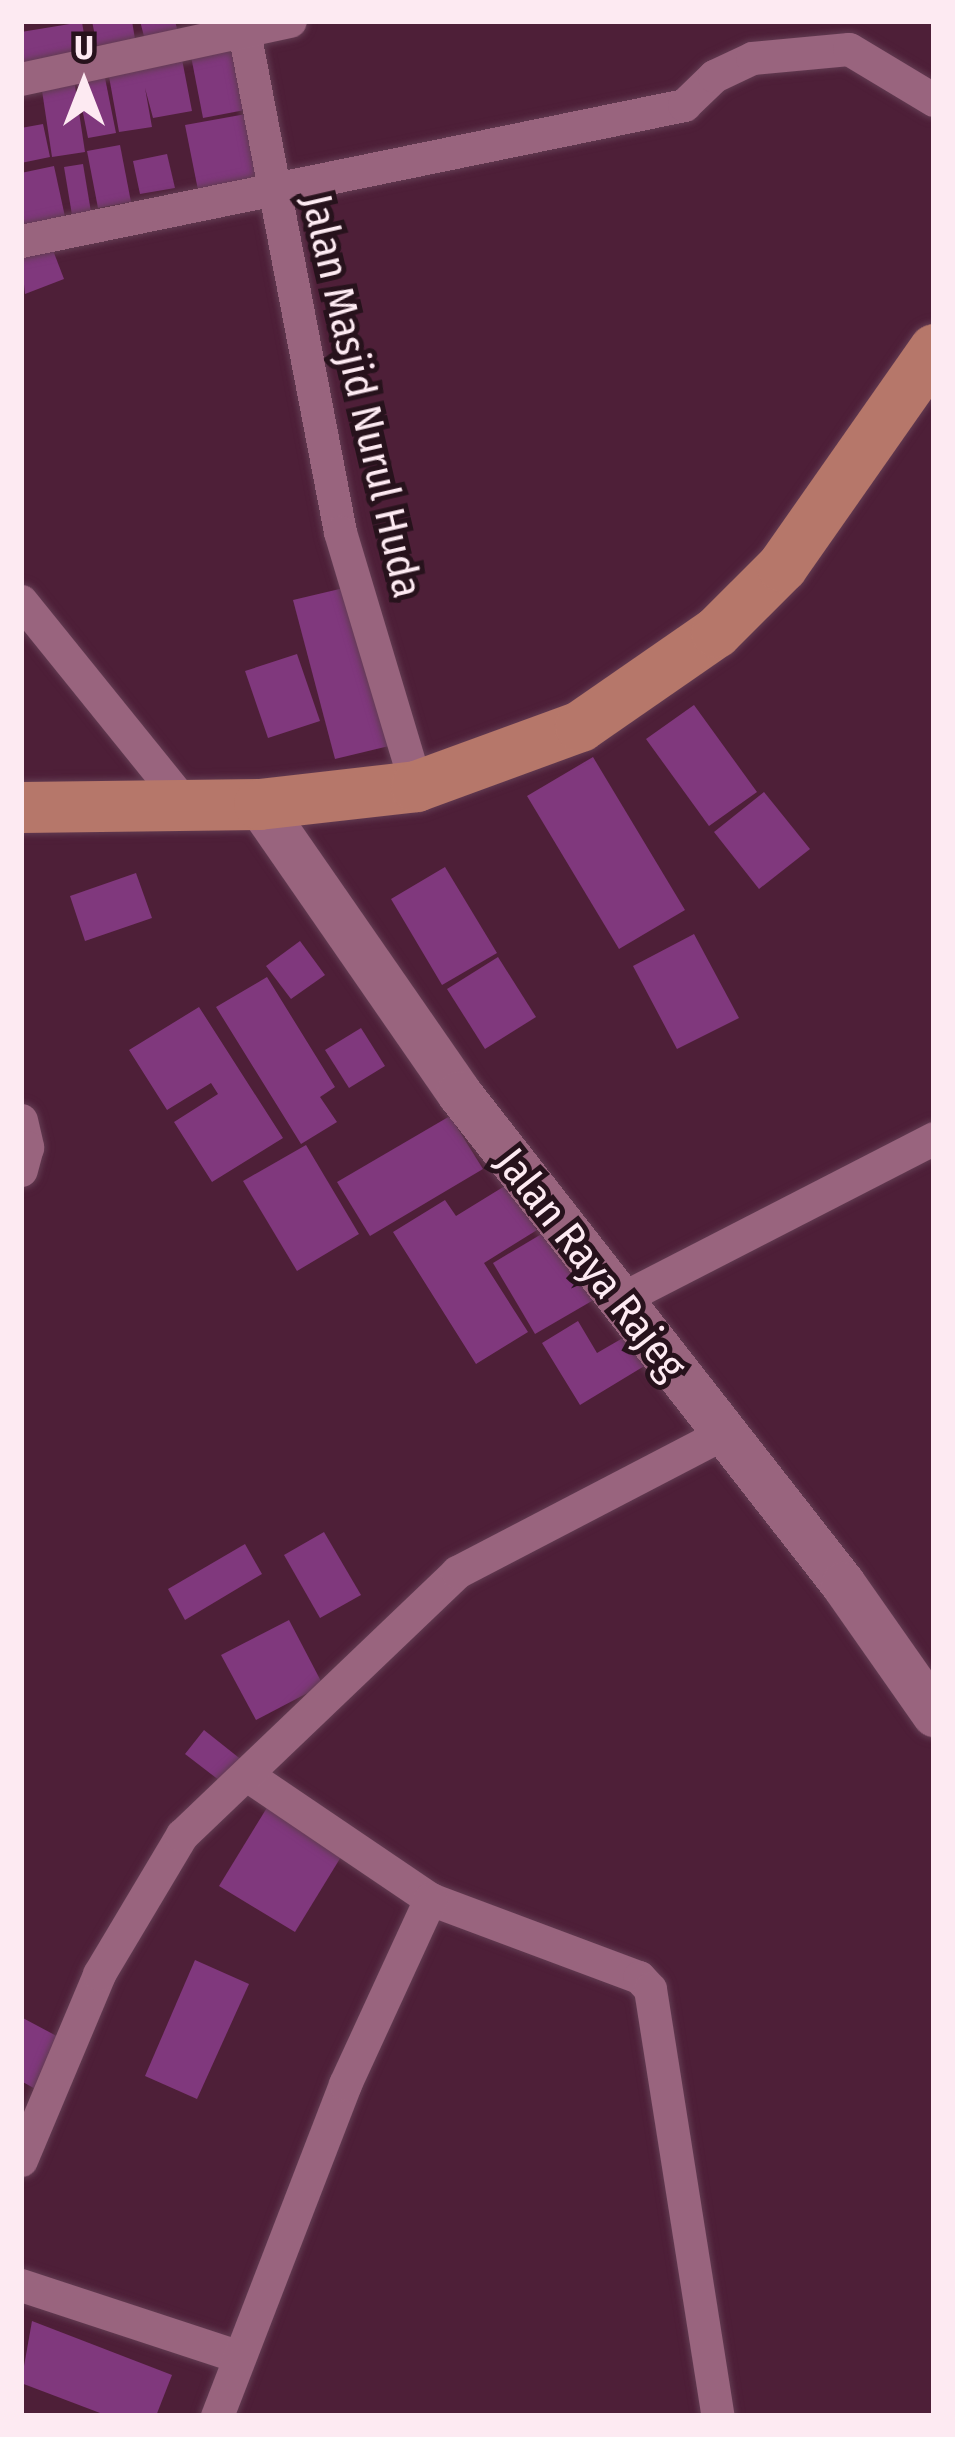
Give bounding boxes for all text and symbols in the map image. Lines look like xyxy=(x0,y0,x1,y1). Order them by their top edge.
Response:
north arrow xyxy=(24,24,144,144)
text: U xyxy=(74,28,94,68)
street label: Jalan Masjid Nurul Huda xyxy=(291,189,433,603)
street label: Jalan Raya Rajeg xyxy=(485,1138,697,1390)

